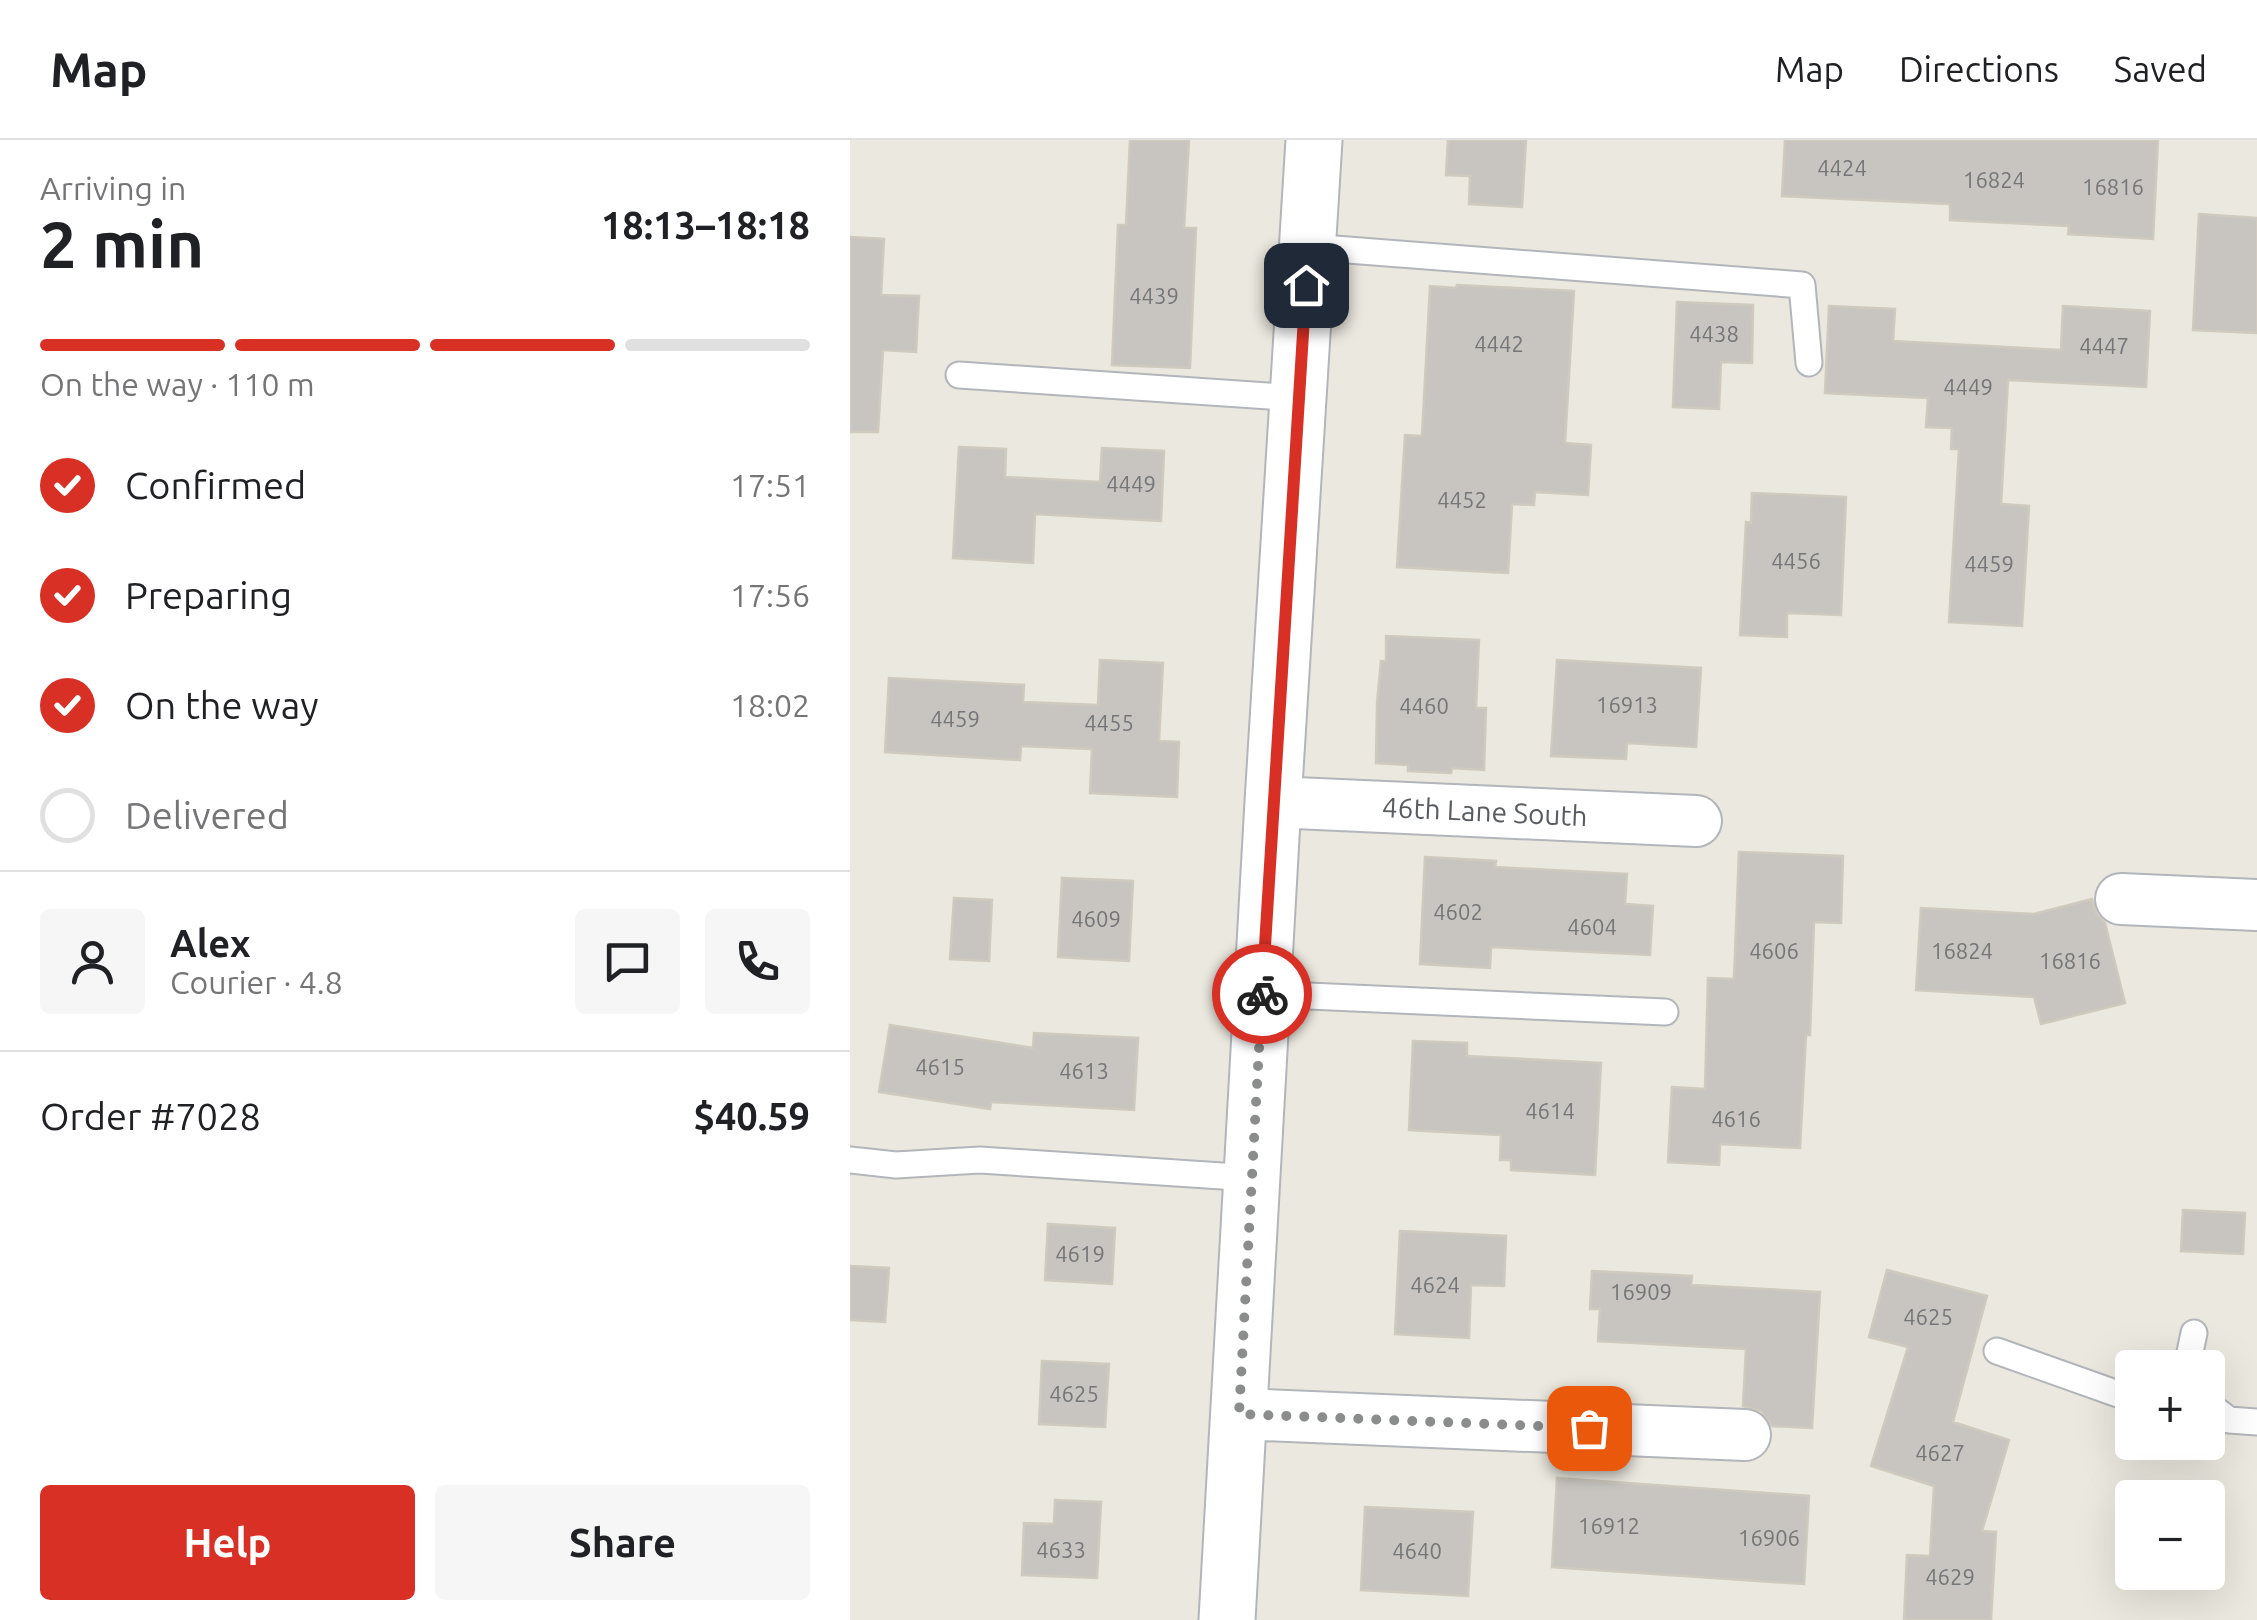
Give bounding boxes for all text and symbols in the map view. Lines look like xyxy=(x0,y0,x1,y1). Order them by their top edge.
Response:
text: Map xyxy=(50,42,148,96)
text: Map xyxy=(1775,49,1844,89)
text: Directions xyxy=(1899,49,2059,89)
text: Saved xyxy=(2114,49,2207,89)
house number: 4424 xyxy=(1817,155,1867,180)
house number: 16824 xyxy=(1963,167,2025,192)
text: Arriving in xyxy=(40,170,186,206)
house number: 16816 xyxy=(2082,174,2144,199)
text: 18:13–18:18 xyxy=(601,204,810,246)
text: 2 min xyxy=(40,207,204,280)
pin xyxy=(1264,243,1349,328)
icon: home xyxy=(1279,258,1334,313)
house number: 4439 xyxy=(1129,283,1179,308)
house number: 4438 xyxy=(1689,321,1739,346)
house number: 4442 xyxy=(1474,331,1524,356)
house number: 4447 xyxy=(2079,333,2129,358)
text: On the way · 110 m xyxy=(40,366,315,402)
house number: 4449 xyxy=(1943,374,1993,399)
icon: check xyxy=(40,458,95,513)
text: Confirmed xyxy=(125,464,306,506)
text: 17:51 xyxy=(730,467,810,503)
house number: 4449 xyxy=(1106,471,1156,496)
house number: 4452 xyxy=(1437,487,1487,512)
house number: 4456 xyxy=(1771,548,1821,573)
house number: 4459 xyxy=(1964,551,2014,576)
icon: check xyxy=(40,568,95,623)
text: Preparing xyxy=(125,574,292,616)
text: 17:56 xyxy=(730,577,810,613)
icon: check xyxy=(40,678,95,733)
text: On the way xyxy=(125,684,318,726)
text: 18:02 xyxy=(730,687,810,723)
house number: 16913 xyxy=(1596,692,1658,717)
house number: 4460 xyxy=(1399,693,1449,718)
house number: 4459 xyxy=(930,706,980,731)
house number: 4455 xyxy=(1084,710,1134,735)
street label: 46th Lane South xyxy=(1381,791,1588,831)
text: Delivered xyxy=(125,794,289,836)
house number: 4602 xyxy=(1433,899,1483,924)
house number: 4609 xyxy=(1071,906,1121,931)
button: person xyxy=(40,909,145,1014)
button: chat xyxy=(575,909,680,1014)
button: phone xyxy=(705,909,810,1014)
house number: 4604 xyxy=(1567,914,1617,939)
text: Alex xyxy=(170,922,251,964)
house number: 4606 xyxy=(1749,938,1799,963)
house number: 16824 xyxy=(1931,938,1993,963)
courier xyxy=(1212,944,1312,1044)
house number: 16816 xyxy=(2039,948,2101,973)
text: Courier · 4.8 xyxy=(170,964,343,1000)
icon: bike xyxy=(1235,967,1290,1022)
house number: 4615 xyxy=(915,1054,965,1079)
house number: 4613 xyxy=(1059,1058,1109,1083)
text: Order #7028 xyxy=(40,1095,261,1137)
text: $40.59 xyxy=(693,1095,810,1137)
house number: 4614 xyxy=(1525,1098,1575,1123)
house number: 4616 xyxy=(1711,1106,1761,1131)
house number: 4619 xyxy=(1055,1241,1105,1266)
house number: 4624 xyxy=(1410,1272,1460,1297)
house number: 16909 xyxy=(1610,1279,1672,1304)
house number: 4625 xyxy=(1903,1304,1953,1329)
map controls xyxy=(2115,1350,2225,1590)
button: + xyxy=(2115,1350,2225,1460)
house number: 4625 xyxy=(1049,1381,1099,1406)
pin xyxy=(1547,1386,1632,1471)
icon: bag xyxy=(1562,1401,1617,1456)
house number: 4627 xyxy=(1915,1440,1965,1465)
button: − xyxy=(2115,1480,2225,1590)
button: Help xyxy=(40,1485,415,1600)
button: Share xyxy=(435,1485,810,1600)
house number: 16912 xyxy=(1578,1513,1640,1538)
house number: 16906 xyxy=(1738,1525,1800,1550)
house number: 4633 xyxy=(1036,1537,1086,1562)
house number: 4640 xyxy=(1392,1538,1442,1563)
house number: 4629 xyxy=(1925,1564,1975,1589)

